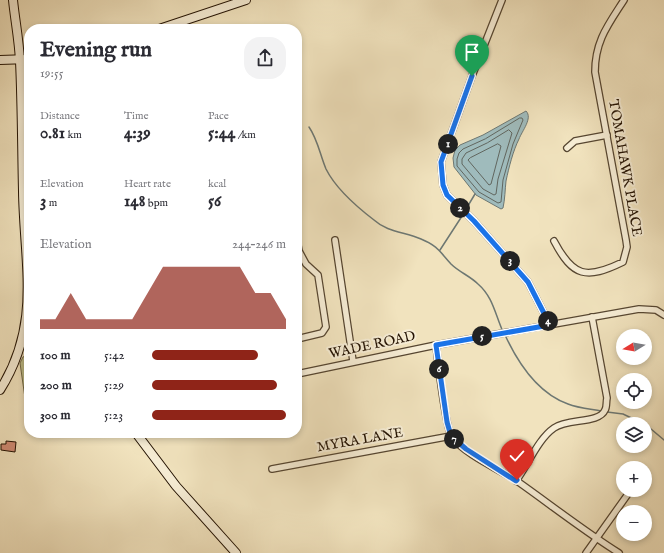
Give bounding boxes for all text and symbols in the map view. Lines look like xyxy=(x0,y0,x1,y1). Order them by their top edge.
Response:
pin xyxy=(455,35,489,76)
text: Evening run xyxy=(40,36,152,64)
button: share xyxy=(244,37,286,79)
icon: arrive xyxy=(461,41,483,63)
text: 19:55 xyxy=(40,65,63,82)
street label: TOMAHAWK PLACE xyxy=(604,98,646,238)
text: Distance xyxy=(40,109,80,123)
text: Time xyxy=(124,109,148,123)
text: Pace xyxy=(208,109,229,123)
text: 0.81 xyxy=(40,123,65,144)
text: 4:39 xyxy=(124,123,151,144)
text: 5:44 xyxy=(208,123,235,144)
text: km xyxy=(65,128,82,142)
text: /km xyxy=(235,128,256,142)
pin: 1 xyxy=(438,134,458,154)
text: 1 xyxy=(446,137,450,151)
text: Elevation xyxy=(40,177,84,191)
text: Heart rate xyxy=(124,177,171,191)
text: kcal xyxy=(208,177,226,191)
text: 3 xyxy=(40,191,46,212)
text: 148 xyxy=(124,191,145,212)
text: 56 xyxy=(208,191,221,212)
text: m xyxy=(46,196,57,210)
text: bpm xyxy=(145,196,168,210)
pin: 2 xyxy=(450,198,470,218)
text: 2 xyxy=(457,201,463,215)
text: Elevation xyxy=(40,236,92,253)
text: 244–246 m xyxy=(232,236,286,253)
pin: 3 xyxy=(500,251,520,271)
text: 3 xyxy=(508,254,512,268)
pin: 4 xyxy=(538,311,558,331)
text: 4 xyxy=(545,314,551,328)
pin: 5 xyxy=(472,326,492,346)
street label: WADE ROAD xyxy=(327,327,417,363)
text: 5 xyxy=(480,329,484,343)
north arrow xyxy=(616,329,652,365)
map controls xyxy=(616,329,652,541)
text: 100 m xyxy=(40,347,70,364)
text: 5:42 xyxy=(104,347,125,364)
pin: 6 xyxy=(429,359,449,379)
text: 6 xyxy=(437,362,441,376)
button: locate xyxy=(616,373,652,409)
text: 200 m xyxy=(40,377,72,394)
text: 5:29 xyxy=(104,377,124,394)
text: 300 m xyxy=(40,407,71,424)
text: 5:23 xyxy=(104,407,123,424)
button: layers xyxy=(616,417,652,453)
street label: MYRA LANE xyxy=(315,424,405,456)
pin: 7 xyxy=(444,429,464,449)
text: 7 xyxy=(451,432,457,446)
pin xyxy=(500,439,534,480)
icon: check xyxy=(506,445,528,467)
button: + xyxy=(616,461,652,497)
button: − xyxy=(616,505,652,541)

